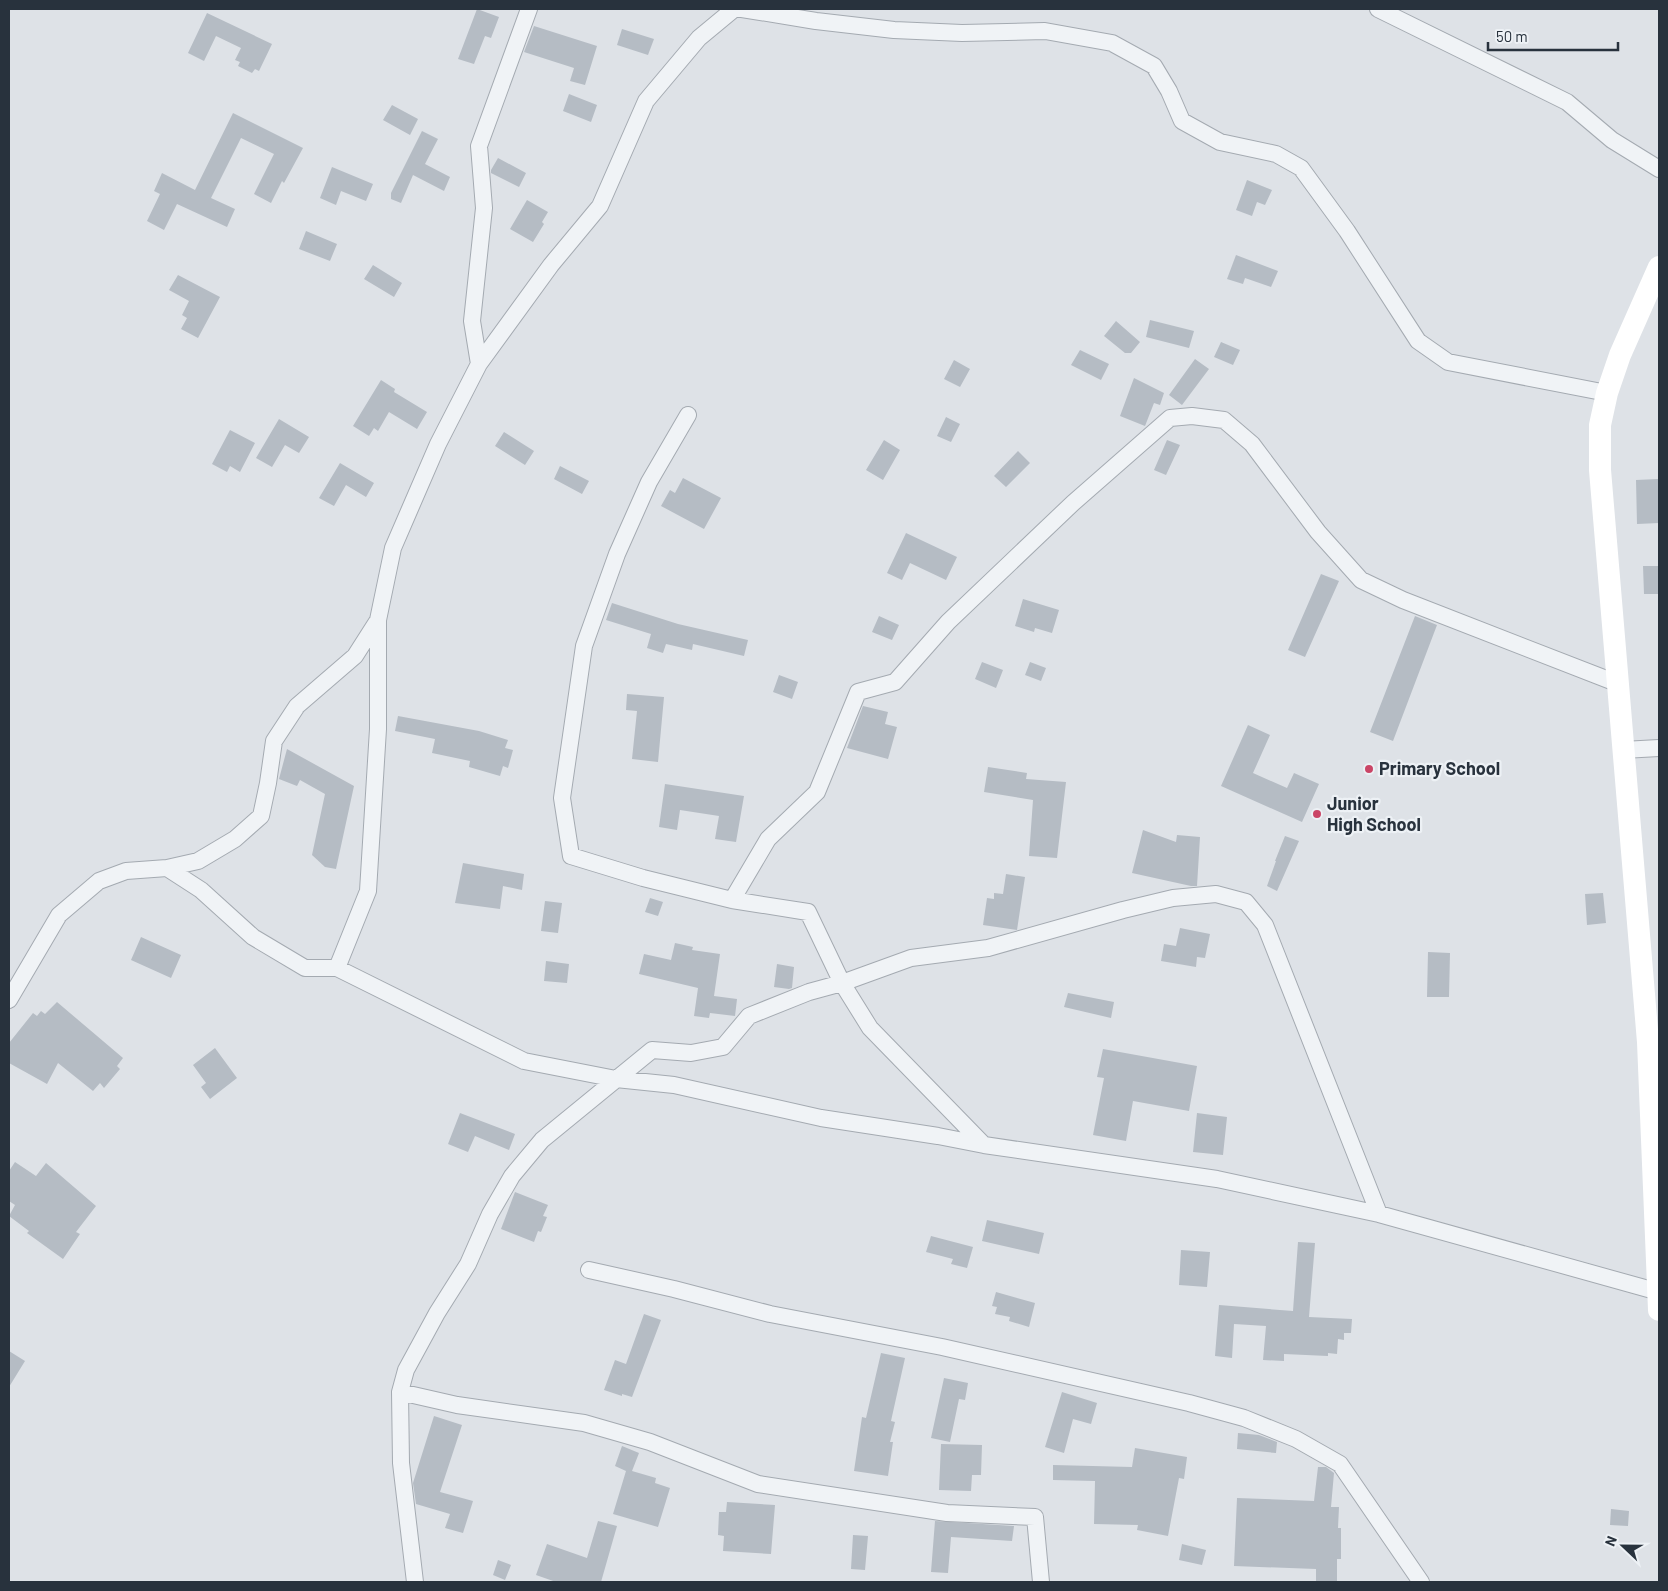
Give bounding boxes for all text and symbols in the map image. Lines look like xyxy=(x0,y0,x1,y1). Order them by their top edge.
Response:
scale bar xyxy=(1488,20,1618,52)
text: 50 m xyxy=(1496,27,1528,45)
place label: Primary School xyxy=(1379,757,1500,779)
marker: Primary School xyxy=(1363,763,1375,775)
place label: Junior High School xyxy=(1327,792,1421,835)
marker: Junior High School xyxy=(1311,808,1323,820)
north arrow xyxy=(1598,1521,1648,1571)
text: N xyxy=(1601,1533,1620,1548)

